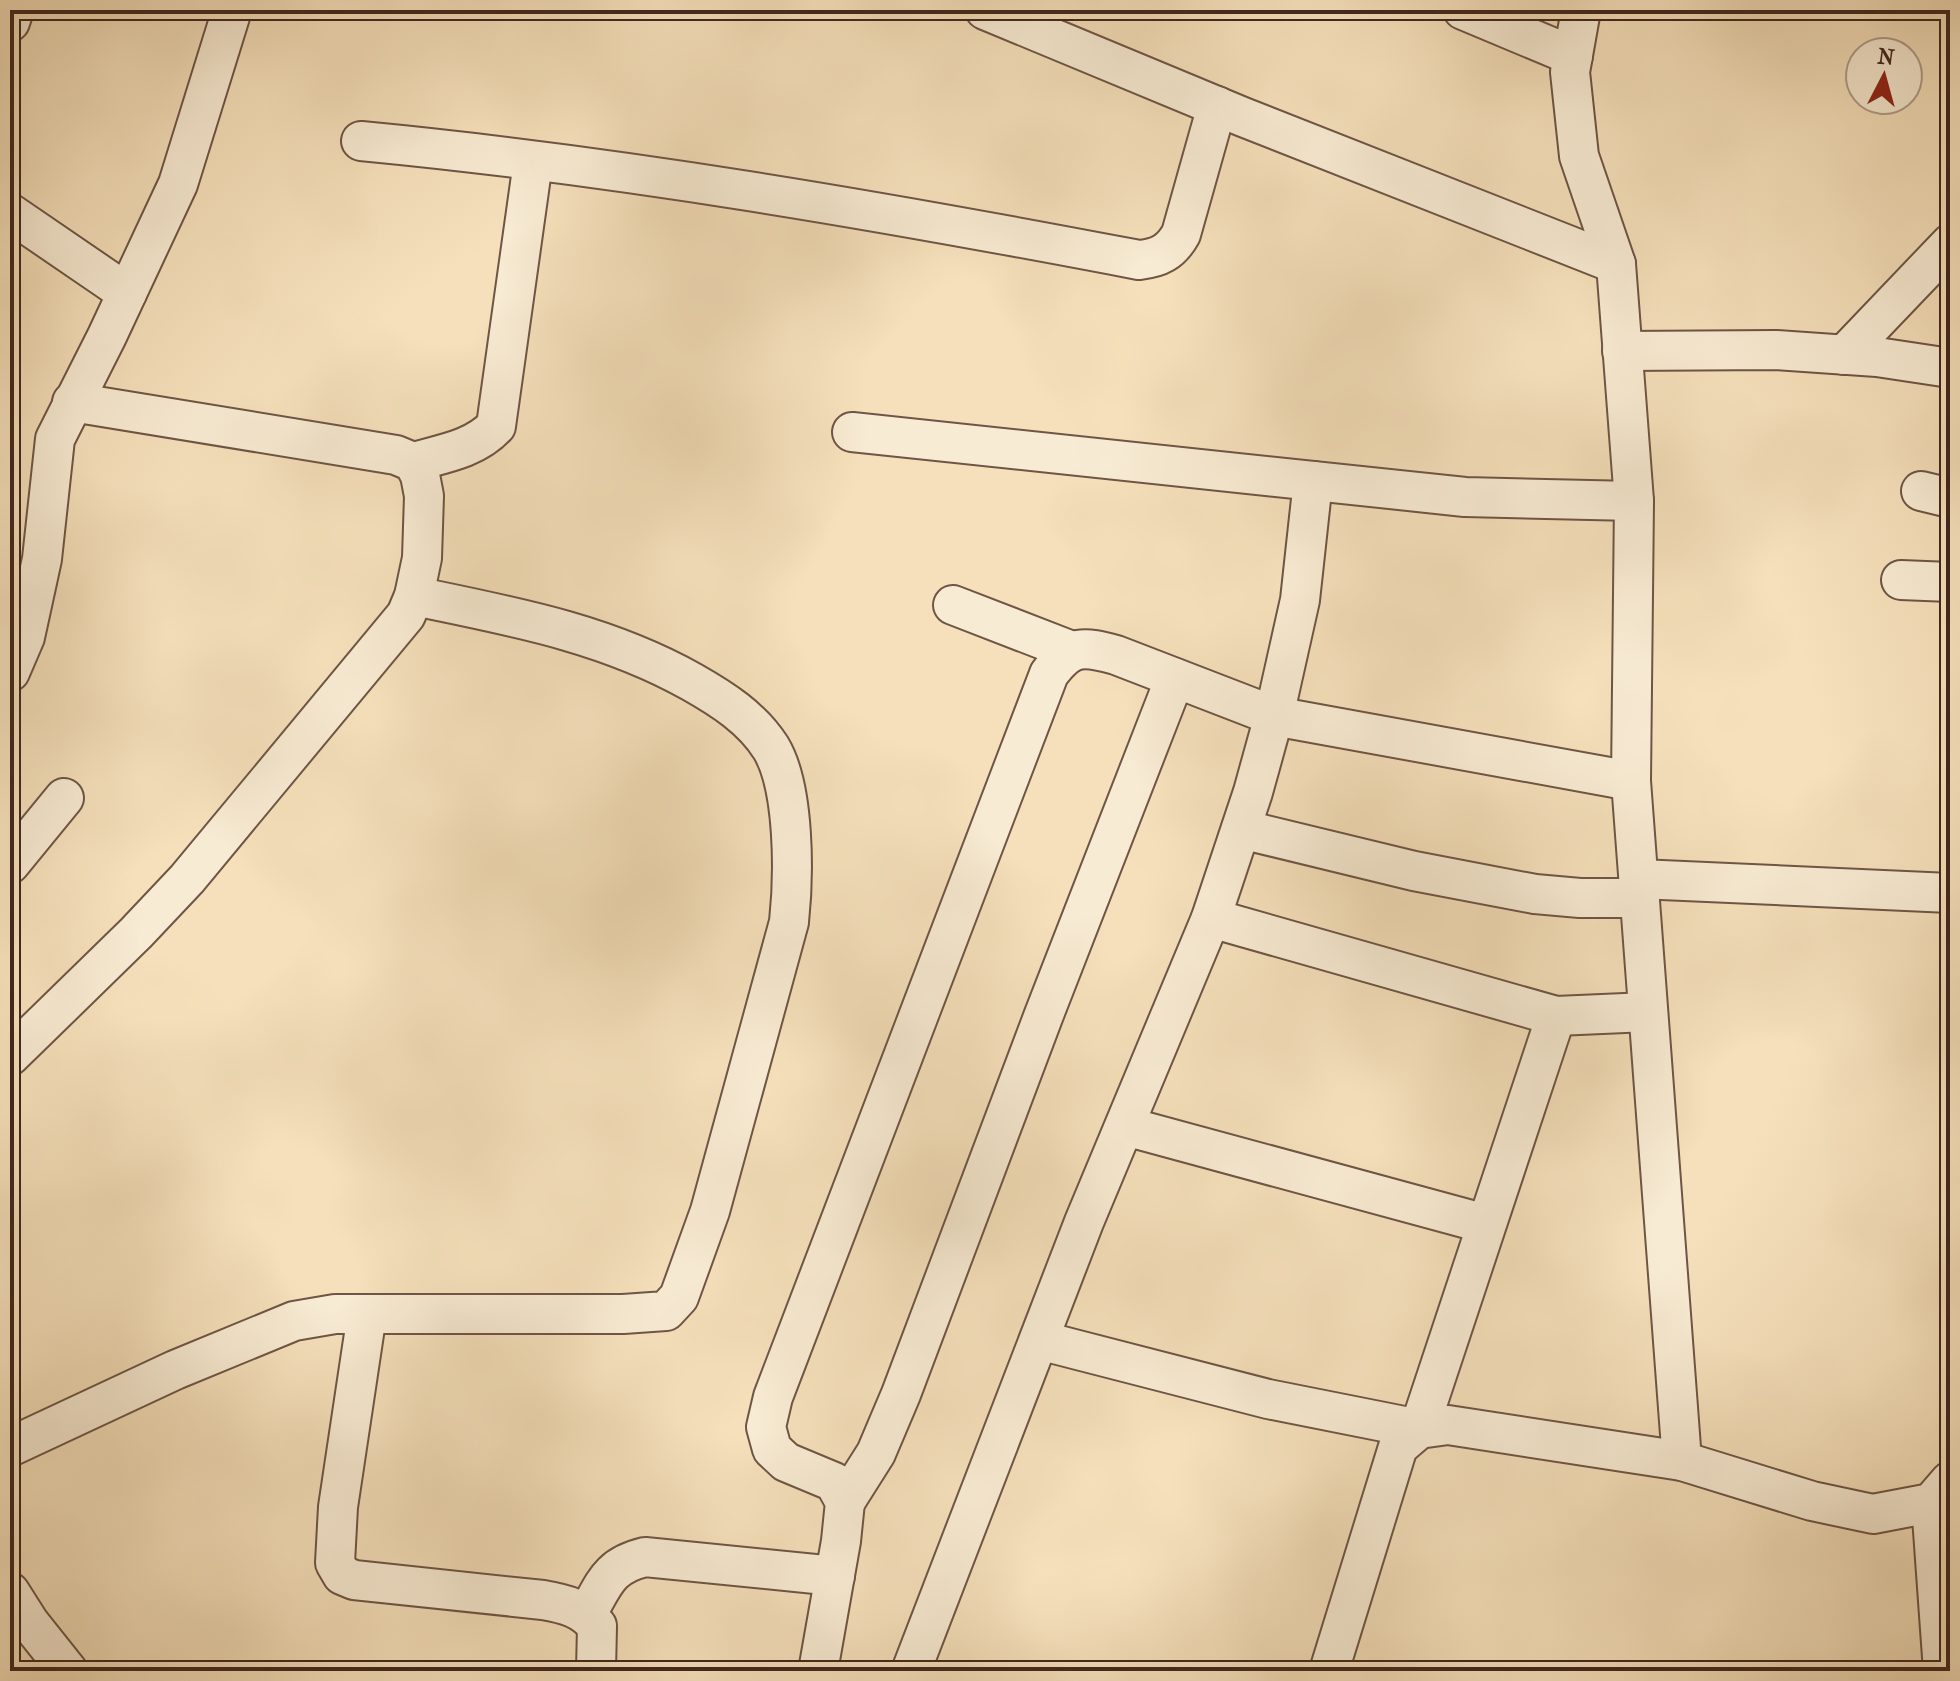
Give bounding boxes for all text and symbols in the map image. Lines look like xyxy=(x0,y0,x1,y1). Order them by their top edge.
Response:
north arrow xyxy=(1844,36,1924,116)
text: N xyxy=(1876,43,1896,71)

